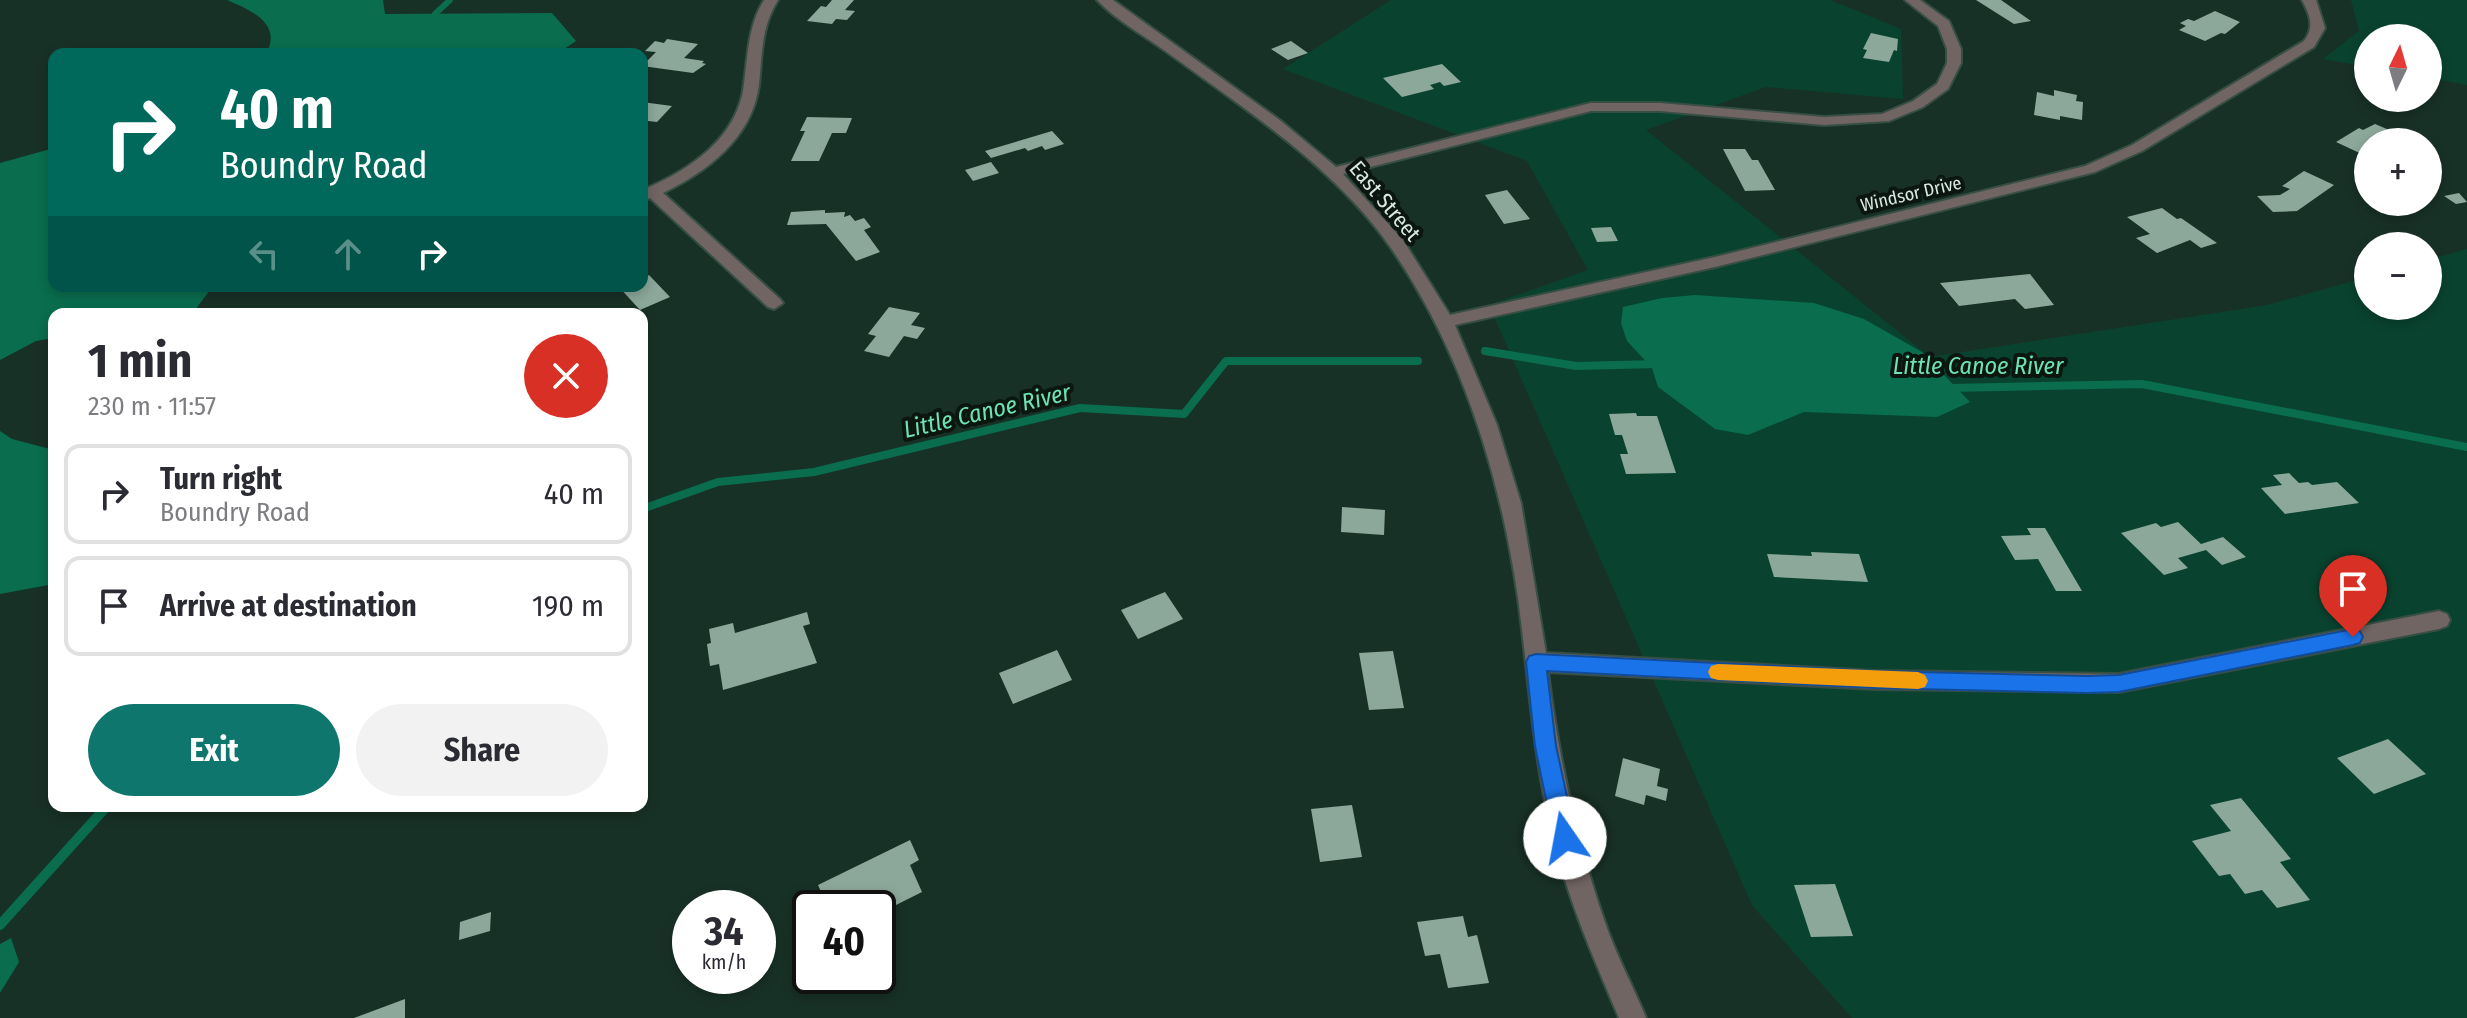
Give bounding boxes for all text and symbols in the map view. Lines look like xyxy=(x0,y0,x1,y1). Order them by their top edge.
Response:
north arrow xyxy=(2354,24,2442,112)
map controls xyxy=(2354,24,2442,320)
text: 40 m xyxy=(220,76,334,143)
icon: right xyxy=(88,80,192,184)
button: + xyxy=(2354,128,2442,216)
text: Boundry Road xyxy=(220,144,427,188)
street label: East Street xyxy=(1344,155,1427,247)
street label: Windsor Drive xyxy=(1858,172,1964,216)
icon: left xyxy=(242,232,286,276)
icon: ahead xyxy=(326,232,370,276)
icon: right xyxy=(410,232,454,276)
button: − xyxy=(2354,232,2442,320)
text: 1 min xyxy=(88,332,193,390)
button: close xyxy=(524,334,608,418)
water label: Little Canoe River xyxy=(1893,352,2064,380)
water label: Little Canoe River xyxy=(901,378,1074,444)
text: 230 m · 11:57 xyxy=(88,391,216,422)
text: Turn right xyxy=(160,461,282,497)
icon: right xyxy=(92,472,136,516)
text: 40 m xyxy=(544,476,604,512)
text: Boundry Road xyxy=(160,497,310,528)
pin xyxy=(2319,555,2387,637)
icon: arrive xyxy=(2331,567,2375,611)
icon: arrive xyxy=(92,584,136,628)
text: Arrive at destination xyxy=(160,588,417,624)
text: 190 m xyxy=(532,588,604,624)
button: Exit xyxy=(88,704,340,796)
button: Share xyxy=(356,704,608,796)
position arrow xyxy=(1523,796,1607,880)
speed limit sign: 40 xyxy=(792,890,896,994)
text: 34 xyxy=(704,908,744,956)
text: km/h xyxy=(702,950,746,974)

